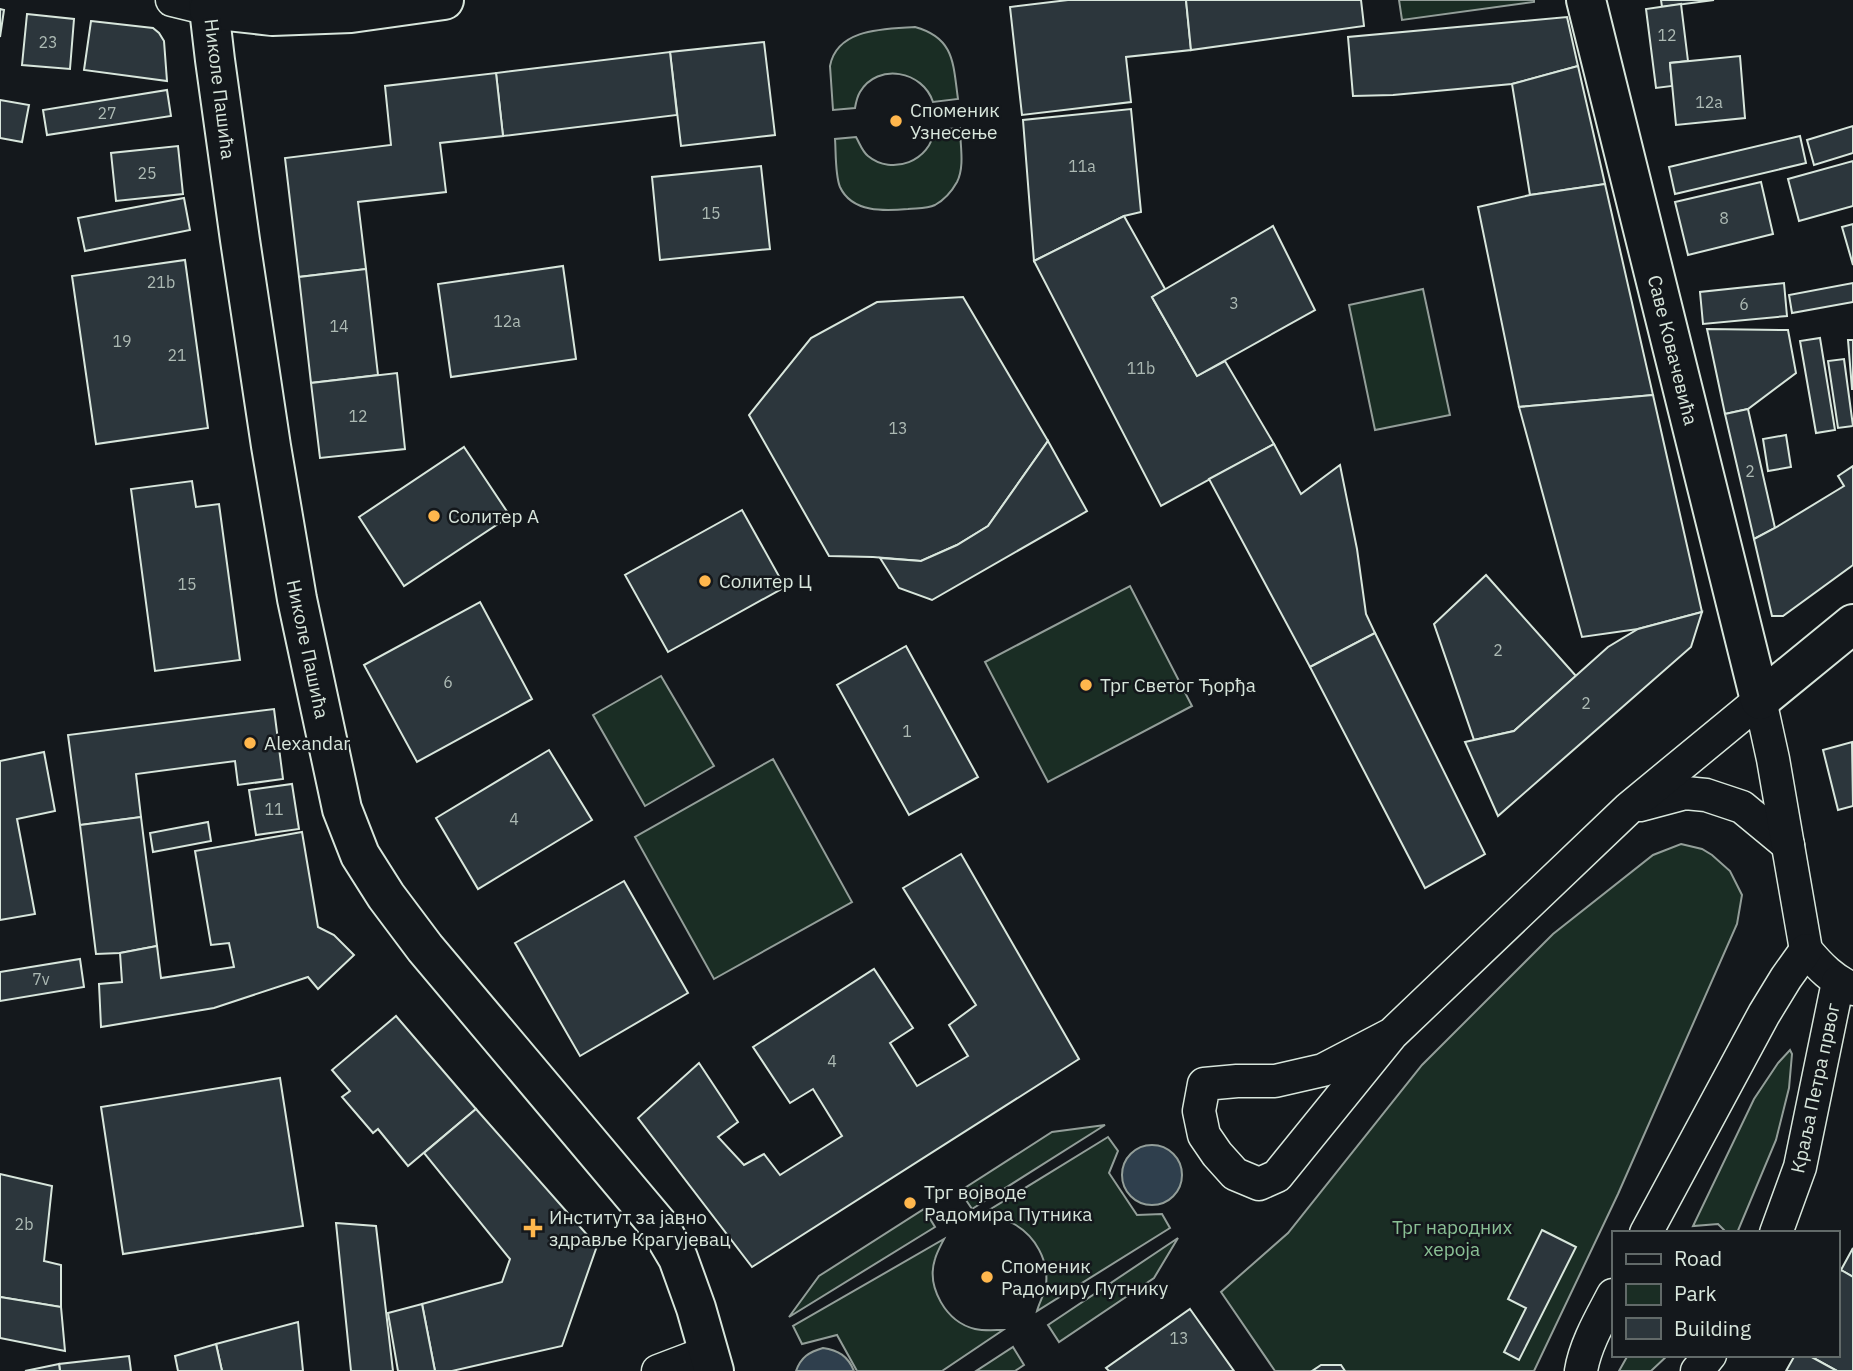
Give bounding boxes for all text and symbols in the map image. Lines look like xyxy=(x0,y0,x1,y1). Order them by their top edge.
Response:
street label: Николе Пашића xyxy=(199,17,241,161)
house number: 12 xyxy=(1657,25,1677,45)
house number: 23 xyxy=(38,32,58,52)
house number: 12a xyxy=(1695,92,1723,112)
place label: Споменик Узнесење xyxy=(910,98,1000,144)
house number: 27 xyxy=(97,103,117,123)
marker: Споменик Узнесење xyxy=(888,113,904,129)
house number: 11a xyxy=(1068,156,1096,176)
house number: 25 xyxy=(137,163,157,183)
house number: 15 xyxy=(701,203,721,223)
house number: 8 xyxy=(1719,208,1729,228)
house number: 21b xyxy=(147,272,175,292)
street label: Саве Ковачевића xyxy=(1643,272,1703,428)
house number: 3 xyxy=(1229,293,1239,313)
house number: 6 xyxy=(1739,294,1749,314)
house number: 12a xyxy=(493,311,521,331)
house number: 14 xyxy=(329,316,349,336)
house number: 19 xyxy=(112,331,132,351)
house number: 21 xyxy=(167,345,187,365)
house number: 11b xyxy=(1127,358,1155,378)
house number: 12 xyxy=(348,406,368,426)
house number: 13 xyxy=(888,418,908,438)
house number: 2 xyxy=(1745,461,1755,481)
place label: Солитер А xyxy=(448,504,539,528)
marker: Солитер А xyxy=(426,508,442,524)
place label: Солитер Ц xyxy=(719,569,812,593)
marker: Солитер Ц xyxy=(697,573,713,589)
house number: 15 xyxy=(177,574,197,594)
street label: Николе Пашића xyxy=(282,577,334,721)
house number: 2 xyxy=(1493,640,1503,660)
house number: 6 xyxy=(443,672,453,692)
place label: Трг Светог Ђорђа xyxy=(1100,673,1256,697)
marker: Трг Светог Ђорђа xyxy=(1078,677,1094,693)
house number: 2 xyxy=(1581,693,1591,713)
house number: 1 xyxy=(902,721,912,741)
place label: Alexandar xyxy=(264,731,350,755)
marker: Alexandar xyxy=(242,735,258,751)
house number: 11 xyxy=(264,799,284,819)
house number: 4 xyxy=(509,809,519,829)
house number: 7v xyxy=(32,969,50,989)
street label: Краља Петра првог xyxy=(1785,1001,1845,1175)
house number: 4 xyxy=(827,1051,837,1071)
place label: Трг војводе Радомира Путника xyxy=(924,1180,1092,1226)
marker: Трг војводе Радомира Путника xyxy=(902,1195,918,1211)
place label: Институт за јавно здравље Крагујевац xyxy=(549,1205,731,1251)
house number: 2b xyxy=(15,1214,33,1234)
park label: Трг народних хероја xyxy=(1392,1215,1512,1261)
marker: Институт за јавно здравље Крагујевац xyxy=(523,1218,543,1238)
legend xyxy=(1612,1231,1839,1357)
text: Road xyxy=(1674,1244,1722,1272)
place label: Споменик Радомиру Путнику xyxy=(1001,1254,1169,1300)
marker: Споменик Радомиру Путнику xyxy=(979,1269,995,1285)
text: Park xyxy=(1674,1279,1717,1307)
text: Building xyxy=(1674,1314,1751,1342)
house number: 13 xyxy=(1169,1328,1189,1348)

